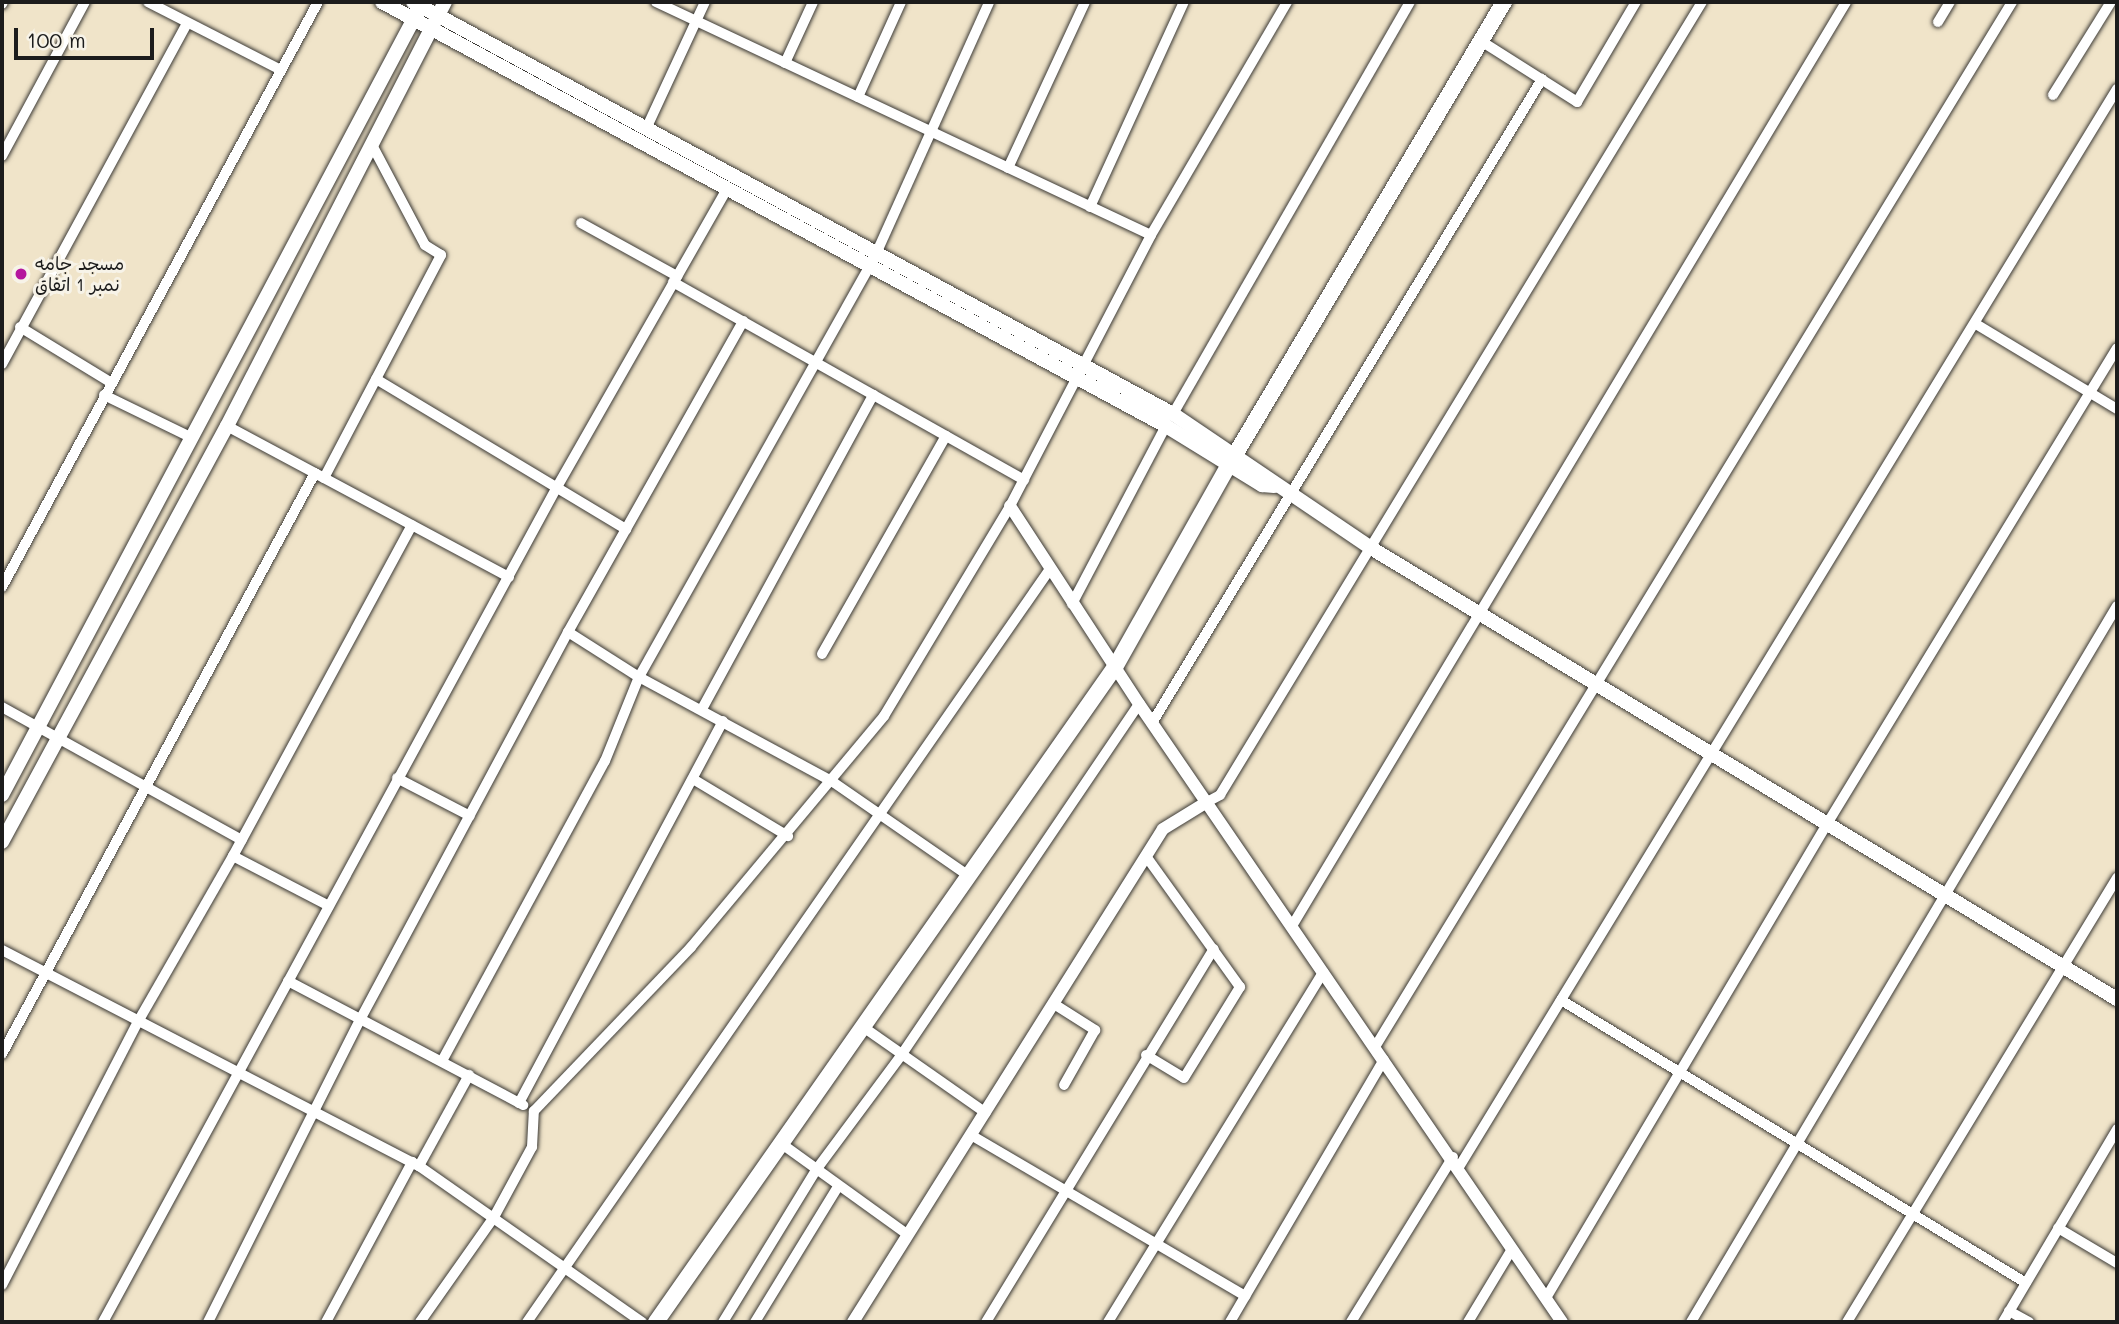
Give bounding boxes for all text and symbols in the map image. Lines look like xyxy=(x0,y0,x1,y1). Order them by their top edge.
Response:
scale bar xyxy=(18,14,158,58)
text: 100 m xyxy=(27,26,86,53)
place label: مسجد جامه نمبر 1 اتفاق xyxy=(35,253,124,296)
marker: مسجد جامه نمبر 1 اتفاق xyxy=(13,266,29,282)

